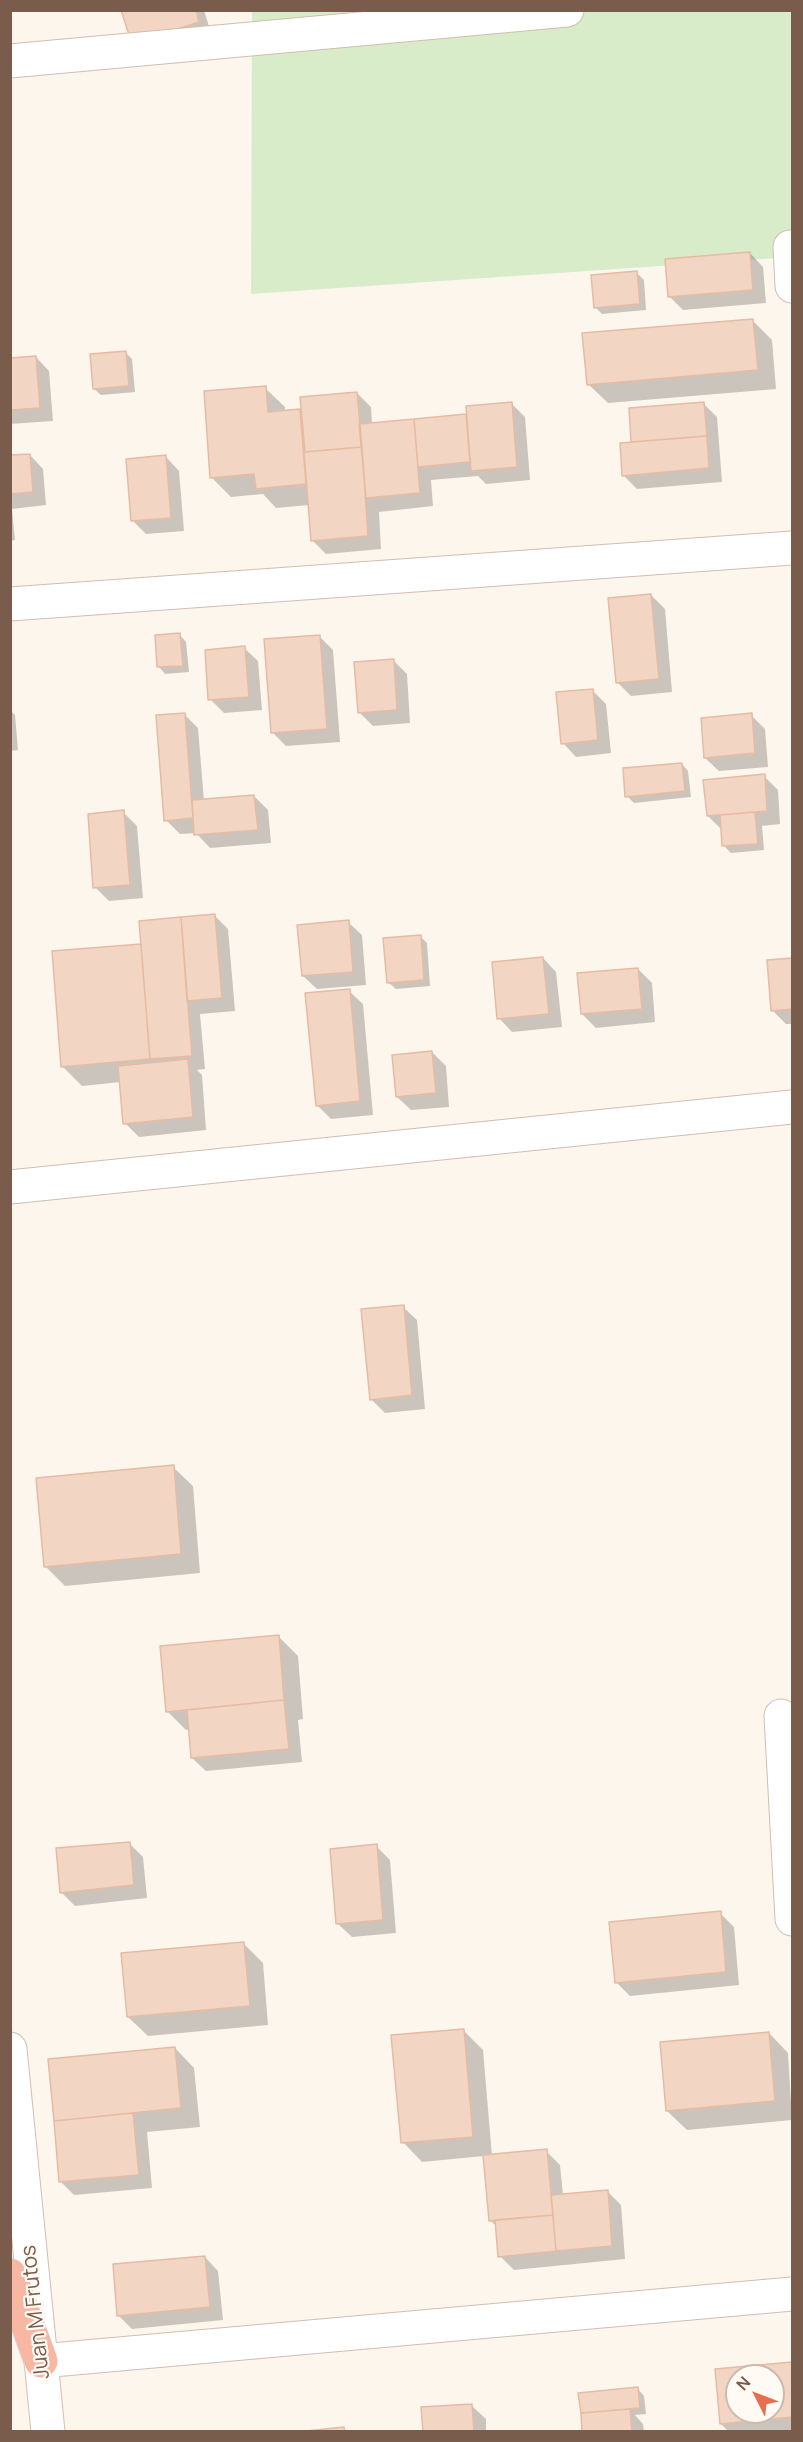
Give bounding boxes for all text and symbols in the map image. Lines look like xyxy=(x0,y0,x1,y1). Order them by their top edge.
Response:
street label: Juan M Frutos xyxy=(16,2244,56,2380)
north arrow xyxy=(725,2364,785,2424)
text: N xyxy=(731,2372,755,2395)

